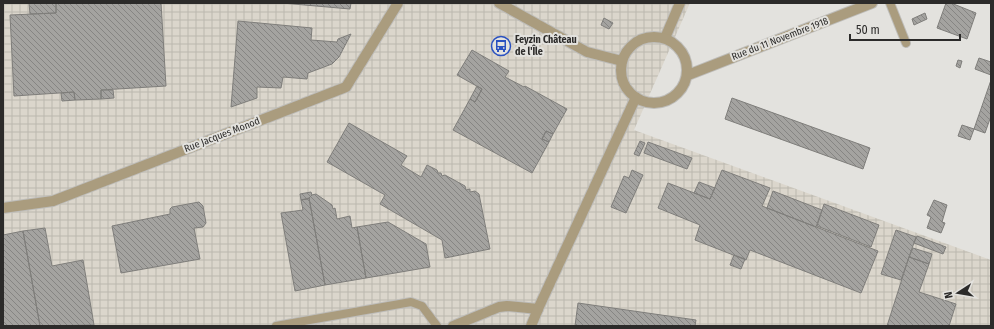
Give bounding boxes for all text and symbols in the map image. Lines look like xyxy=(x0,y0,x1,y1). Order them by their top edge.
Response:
street label: Rue du 11 Novembre 1918 xyxy=(730,15,830,63)
scale bar xyxy=(850,16,960,42)
text: 50 m xyxy=(856,23,880,37)
place label: Feyzin Château de l'Île xyxy=(515,34,577,58)
bus stop icon: Feyzin Château de l'Île xyxy=(490,35,512,57)
street label: Rue Jacques Monod xyxy=(182,115,262,155)
north arrow xyxy=(938,273,978,313)
text: N xyxy=(942,290,956,300)

